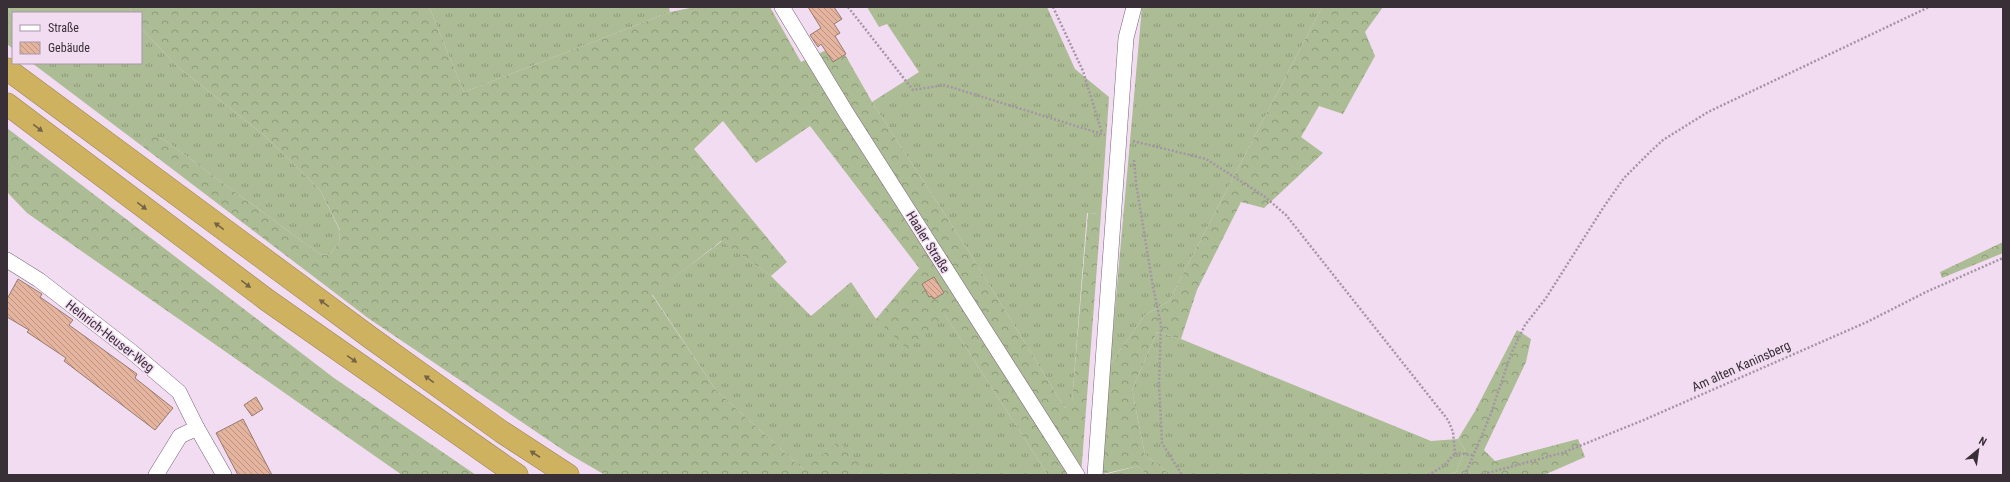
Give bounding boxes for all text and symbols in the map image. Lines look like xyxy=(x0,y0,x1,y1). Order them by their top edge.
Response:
legend xyxy=(12,12,142,64)
text: Straße xyxy=(48,21,79,35)
text: Gebäude xyxy=(48,41,90,55)
one-way arrow xyxy=(33,124,44,132)
one-way arrow xyxy=(137,202,148,210)
street label: Haaler Straße xyxy=(903,208,953,276)
one-way arrow xyxy=(214,222,224,230)
one-way arrow xyxy=(241,280,252,288)
street label: Heinrich-Heuser-Weg xyxy=(63,297,157,375)
one-way arrow xyxy=(318,299,329,307)
street label: Am alten Kaninsberg xyxy=(1689,338,1793,394)
one-way arrow xyxy=(347,355,357,363)
one-way arrow xyxy=(423,375,434,384)
north arrow xyxy=(1958,430,1998,470)
text: N xyxy=(1977,434,1989,449)
one-way arrow xyxy=(530,450,541,458)

